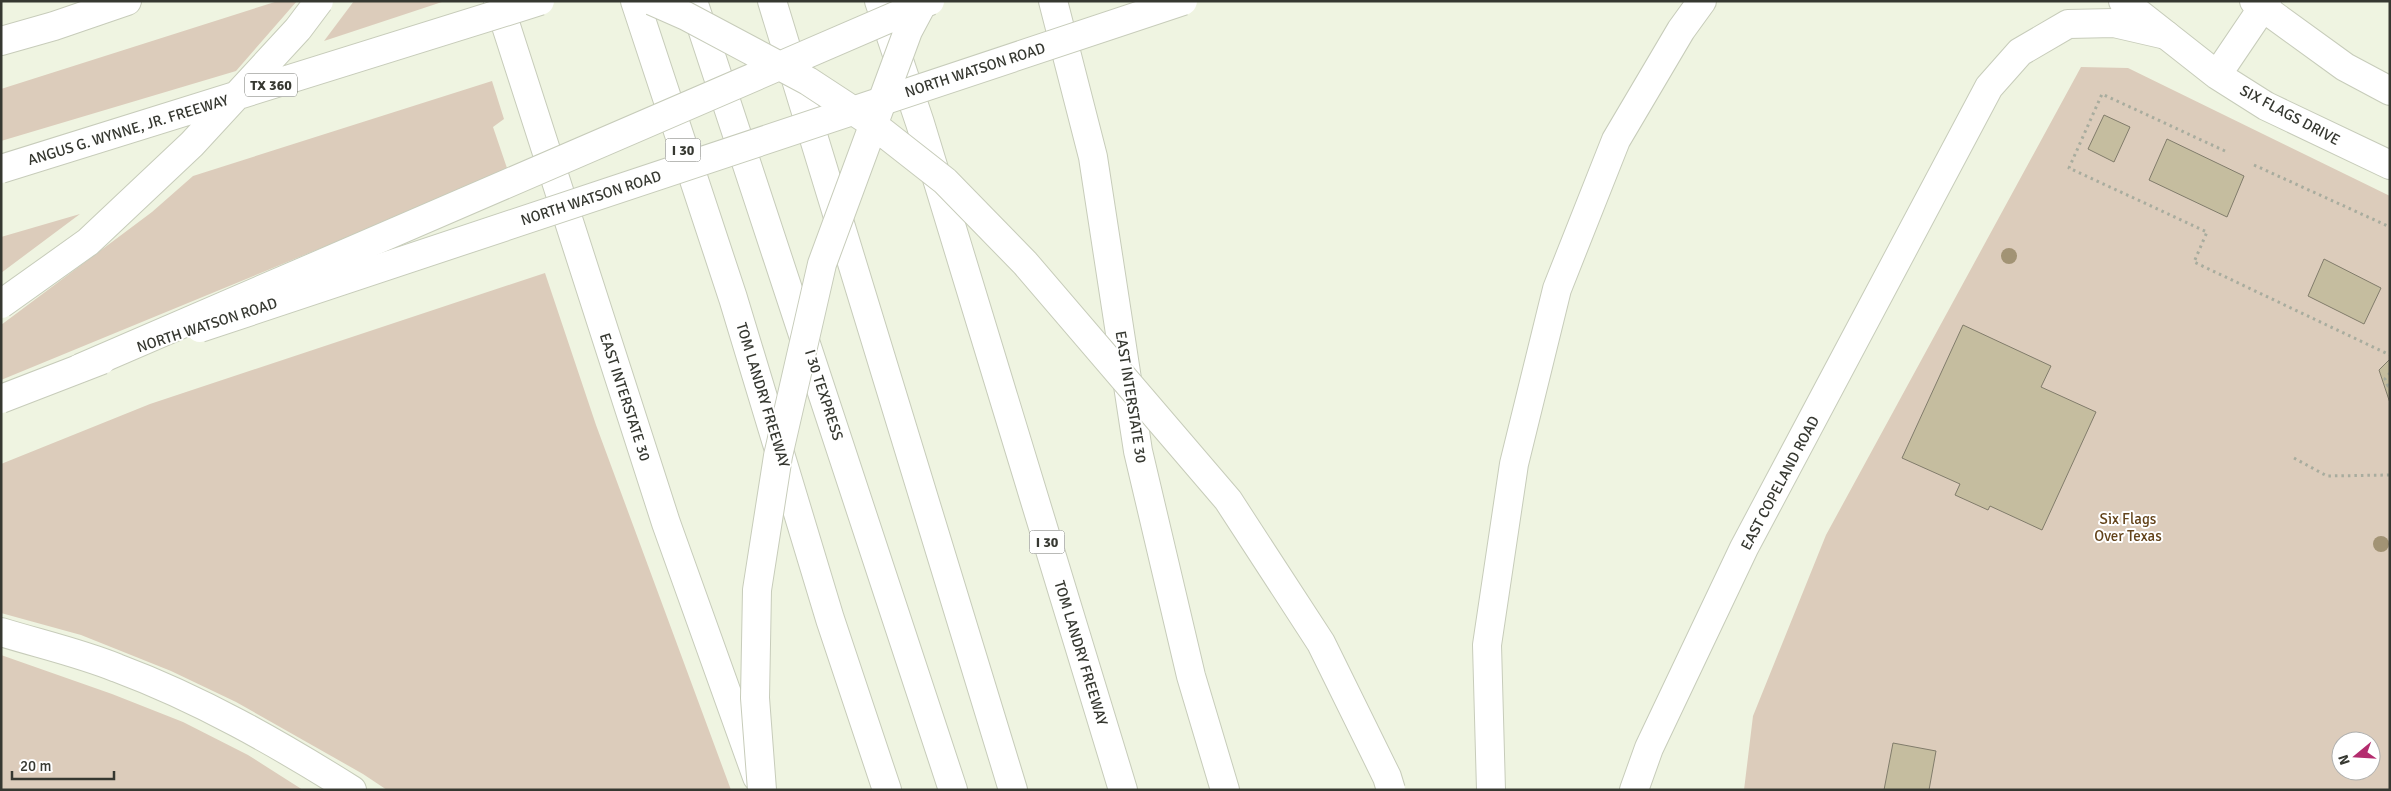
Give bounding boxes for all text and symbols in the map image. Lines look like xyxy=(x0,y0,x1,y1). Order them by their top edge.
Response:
street label: NORTH WATSON ROAD xyxy=(902,39,1048,101)
road number: TX 360 xyxy=(245,74,297,96)
street label: SIX FLAGS DRIVE xyxy=(2237,81,2343,149)
street label: ANGUS G. WYNNE, JR. FREEWAY xyxy=(25,91,231,169)
road number: I 30 xyxy=(666,138,700,162)
street label: NORTH WATSON ROAD xyxy=(518,167,664,229)
street label: NORTH WATSON ROAD xyxy=(134,294,280,356)
street label: TOM LANDRY FREEWAY xyxy=(732,320,794,470)
street label: EAST INTERSTATE 30 xyxy=(1112,330,1150,464)
street label: EAST INTERSTATE 30 xyxy=(596,331,654,463)
street label: I 30 TEXPRESS xyxy=(801,347,847,443)
street label: EAST COPELAND ROAD xyxy=(1737,413,1823,553)
park label: Six Flags Over Texas xyxy=(2094,510,2162,545)
road number: I 30 xyxy=(1030,530,1064,554)
street label: TOM LANDRY FREEWAY xyxy=(1050,578,1112,728)
north arrow xyxy=(2331,731,2381,781)
scale bar xyxy=(12,748,115,780)
text: N xyxy=(2335,753,2354,767)
text: 20 m xyxy=(20,757,51,775)

